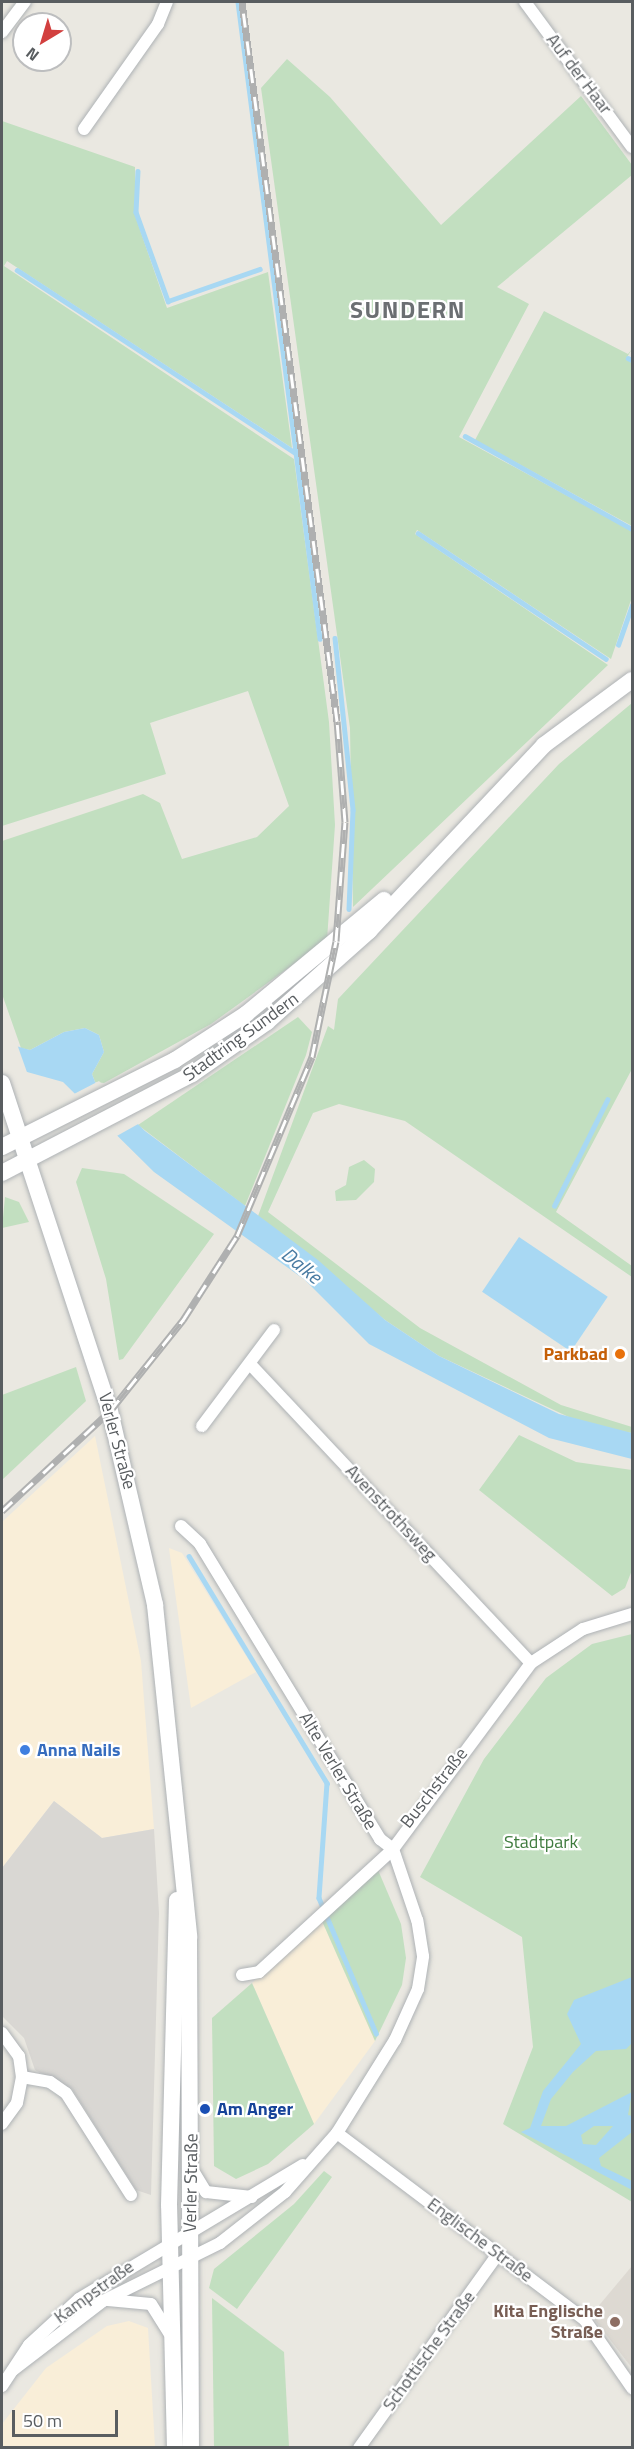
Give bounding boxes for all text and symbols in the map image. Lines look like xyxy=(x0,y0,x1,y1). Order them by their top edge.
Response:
north arrow xyxy=(12,12,72,72)
street label: Auf der Haar xyxy=(542,29,616,119)
text: N xyxy=(20,42,44,67)
district label: SUNDERN xyxy=(350,296,466,324)
street label: Stadtring Sundern xyxy=(179,988,303,1086)
water label: Dalke xyxy=(277,1242,327,1288)
place label: Parkbad xyxy=(543,1343,608,1365)
marker: Parkbad xyxy=(613,1347,627,1361)
street label: Verler Straße xyxy=(94,1390,140,1492)
street label: Avenstrothsweg xyxy=(341,1460,441,1566)
street label: Alte Verler Straße xyxy=(294,1708,382,1834)
place label: Anna Nails xyxy=(37,1739,121,1761)
marker: Anna Nails xyxy=(18,1743,32,1757)
street label: Buschstraße xyxy=(396,1744,472,1832)
park label: Stadtpark xyxy=(504,1831,578,1853)
place label: Am Anger xyxy=(217,2098,293,2120)
marker: Am Anger xyxy=(198,2102,212,2116)
street label: Verler Straße xyxy=(179,2133,203,2233)
street label: Englische Straße xyxy=(423,2193,537,2287)
street label: Kampstraße xyxy=(50,2256,138,2328)
street label: Schottische Straße xyxy=(378,2287,480,2415)
place label: Kita Englische Straße xyxy=(493,2301,603,2344)
marker: Kita Englische Straße xyxy=(608,2315,622,2329)
scale bar xyxy=(15,2398,122,2436)
text: 50 m xyxy=(23,2407,62,2434)

